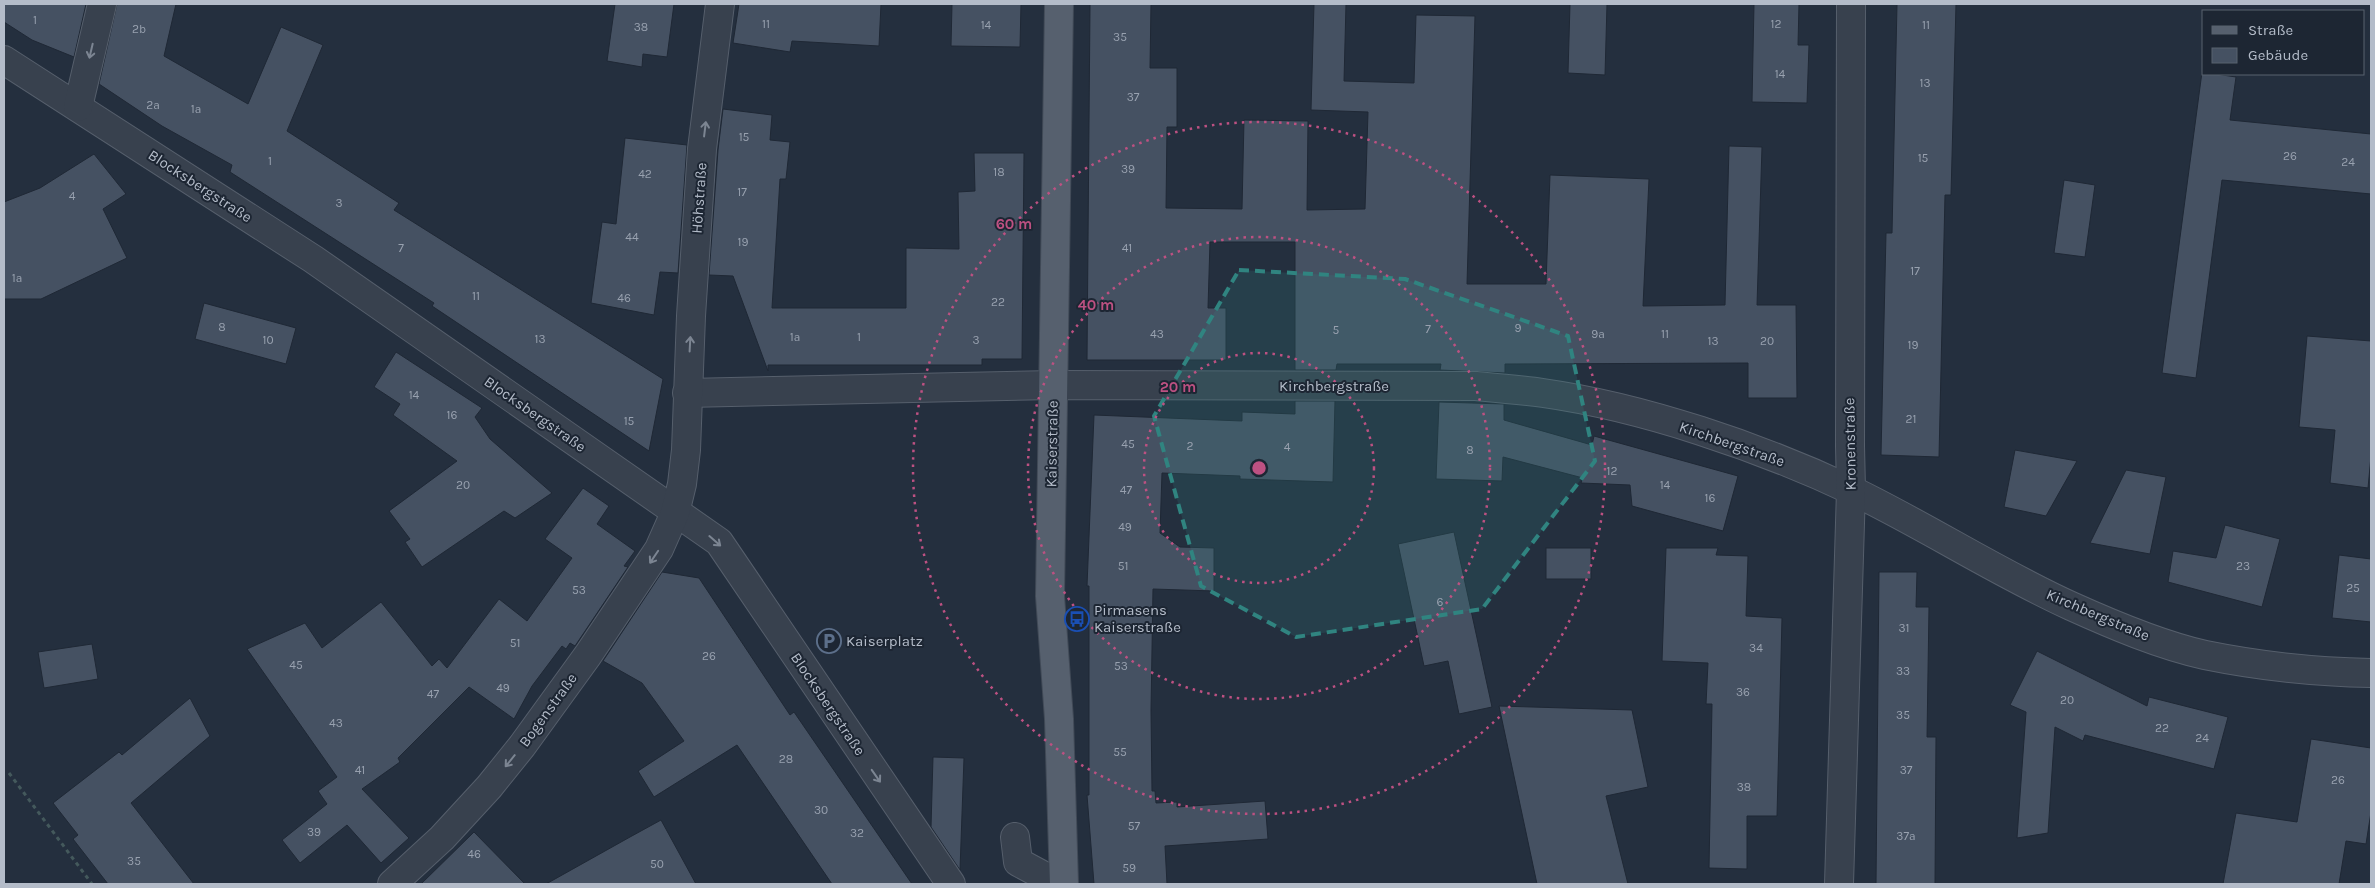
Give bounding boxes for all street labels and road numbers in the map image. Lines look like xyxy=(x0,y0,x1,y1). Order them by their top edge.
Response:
street label: Blocksbergstraße xyxy=(145,146,255,226)
street label: Höhstraße xyxy=(688,162,710,234)
street label: Blocksbergstraße xyxy=(481,372,589,456)
street label: Kirchbergstraße xyxy=(1279,377,1389,395)
street label: Kronenstraße xyxy=(1840,398,1860,490)
street label: Kaiserstraße xyxy=(1042,400,1062,488)
street label: Kirchbergstraße xyxy=(1677,418,1787,470)
street label: Kirchbergstraße xyxy=(2044,585,2152,645)
street label: Blocksbergstraße xyxy=(787,649,869,759)
street label: Bogenstraße xyxy=(515,670,581,750)

